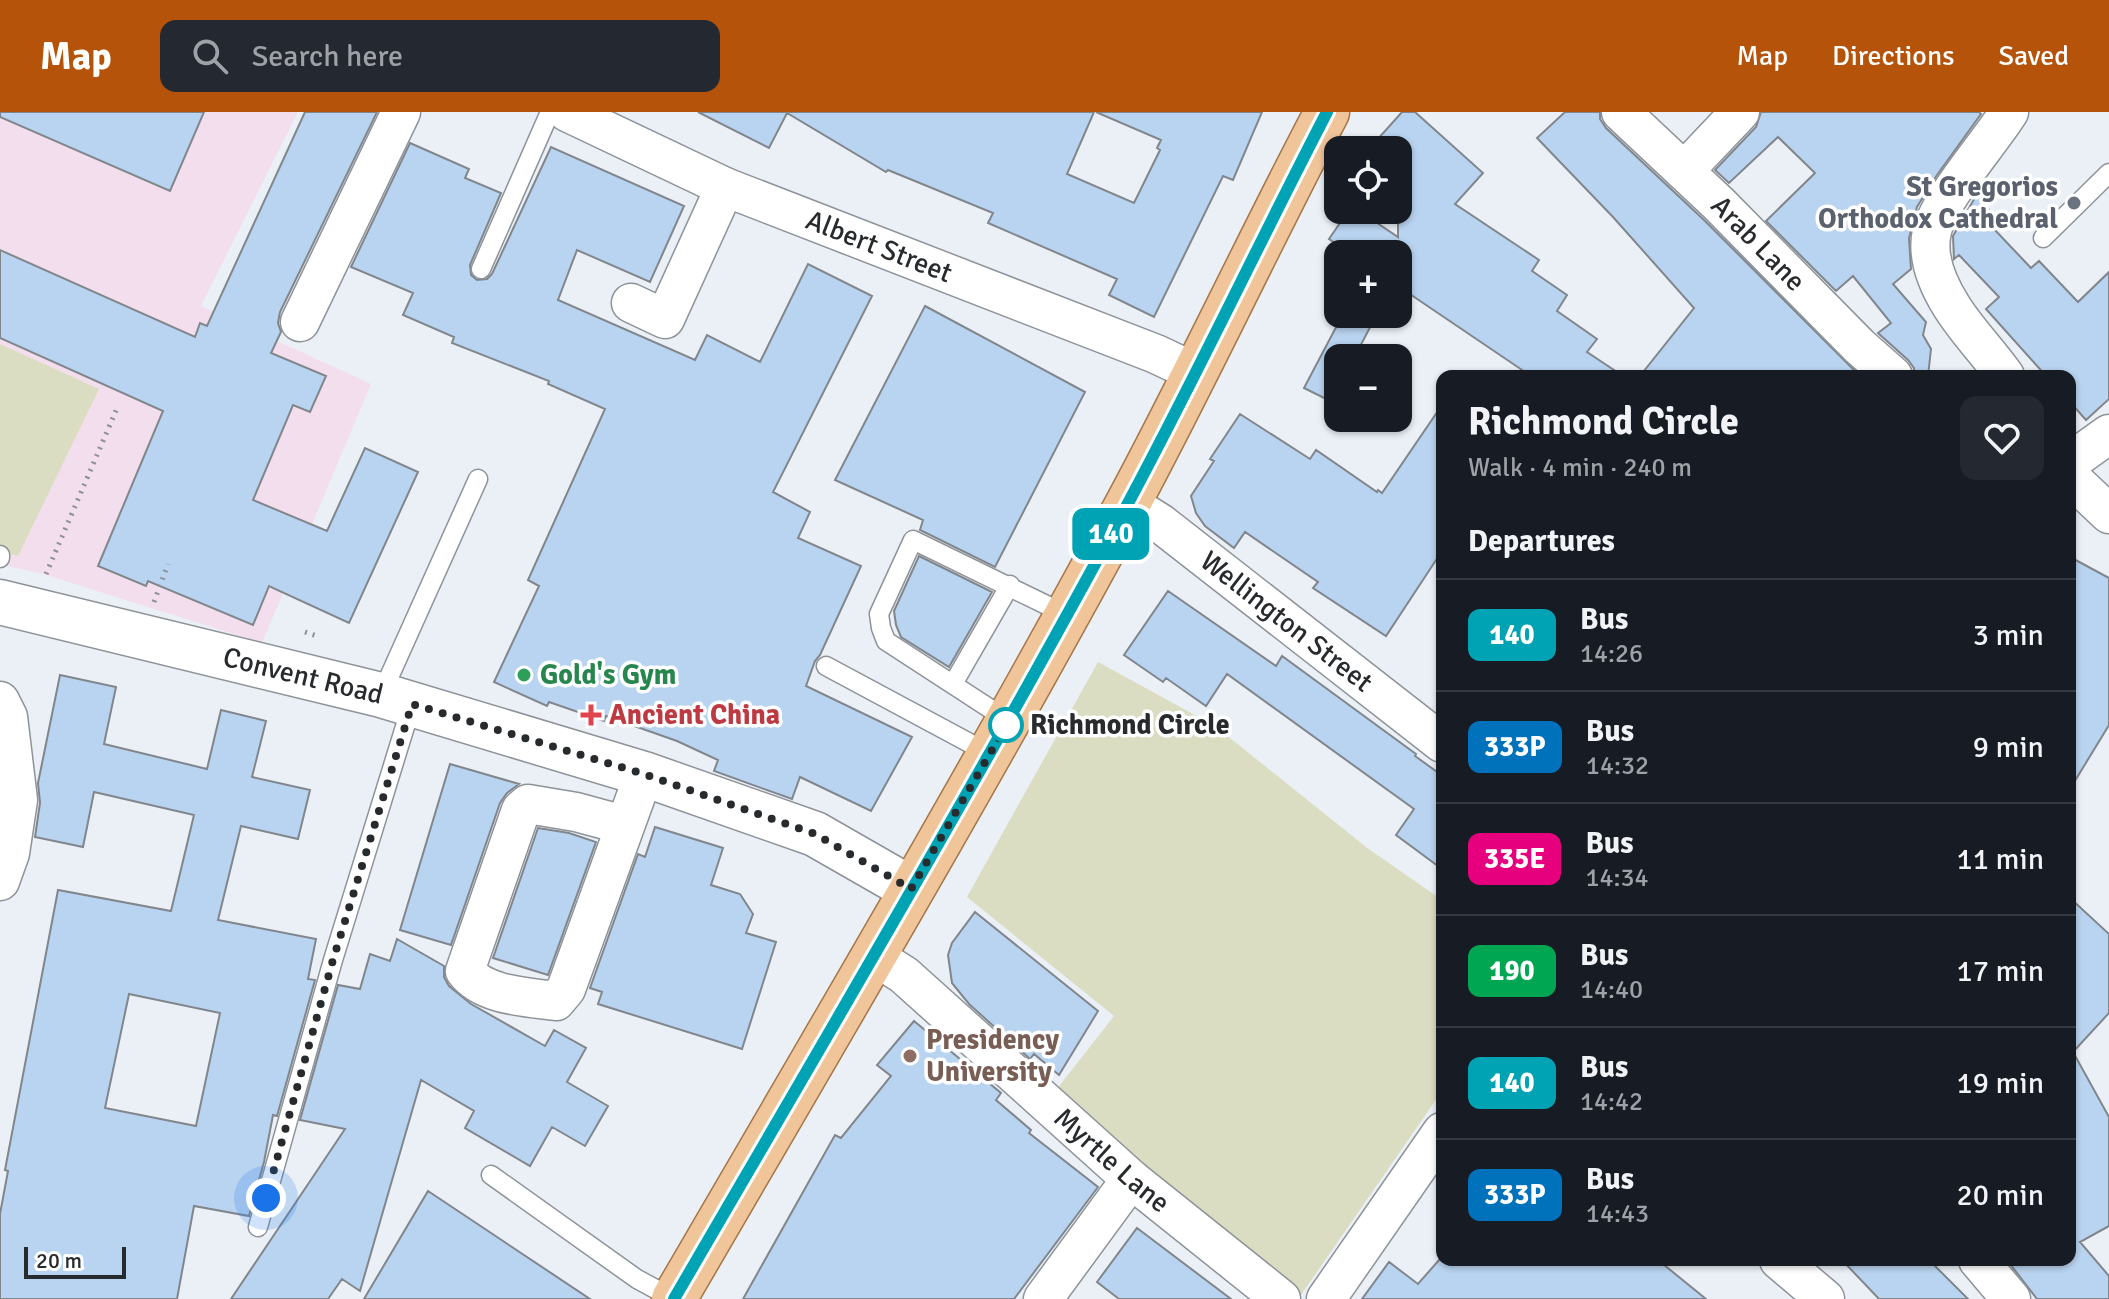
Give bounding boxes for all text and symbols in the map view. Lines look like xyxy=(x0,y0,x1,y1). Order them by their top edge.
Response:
search box xyxy=(160,20,720,92)
text: Map xyxy=(40,33,112,80)
icon: search xyxy=(188,34,232,78)
text: Search here xyxy=(252,38,403,75)
text: Map xyxy=(1736,39,1788,73)
text: Directions xyxy=(1832,39,1954,73)
text: Saved xyxy=(1998,39,2069,73)
map controls xyxy=(1324,136,1412,432)
button: locate xyxy=(1324,136,1412,224)
place label: St Gregorios Orthodox Cathedral xyxy=(1818,170,2058,236)
street label: Arab Lane xyxy=(1704,189,1812,298)
marker: St Gregorios Orthodox Cathedral xyxy=(2065,194,2083,212)
street label: Albert Street xyxy=(801,203,957,290)
button: + xyxy=(1324,240,1412,328)
button: − xyxy=(1324,344,1412,432)
button: heart xyxy=(1960,396,2044,480)
text: Richmond Circle xyxy=(1468,398,1739,445)
text: Walk · 4 min · 240 m xyxy=(1468,452,1692,484)
line badge: 140 xyxy=(1065,508,1157,560)
text: 140 xyxy=(1088,517,1134,551)
text: Departures xyxy=(1468,523,1615,560)
street label: Wellington Street xyxy=(1194,544,1379,699)
text: Bus xyxy=(1580,601,1628,638)
text: 3 min xyxy=(1973,617,2044,654)
text: 140 xyxy=(1489,618,1535,652)
text: 14:26 xyxy=(1580,638,1643,670)
street label: Convent Road xyxy=(220,640,387,712)
place label: Gold's Gym xyxy=(540,658,676,692)
marker: Gold's Gym xyxy=(515,666,533,684)
place label: Ancient China xyxy=(609,698,780,732)
marker: Ancient China xyxy=(580,704,602,726)
marker: Richmond Circle xyxy=(989,708,1023,742)
place label: Richmond Circle xyxy=(1030,708,1230,742)
text: Bus xyxy=(1586,713,1634,750)
text: 9 min xyxy=(1973,729,2044,766)
text: 333P xyxy=(1484,730,1546,764)
text: 14:32 xyxy=(1586,750,1649,782)
text: Bus xyxy=(1585,825,1634,862)
text: 11 min xyxy=(1957,841,2044,878)
text: 335E xyxy=(1484,842,1545,876)
text: 14:34 xyxy=(1585,862,1649,894)
text: Bus xyxy=(1580,937,1628,974)
text: 17 min xyxy=(1957,953,2044,990)
text: 190 xyxy=(1489,954,1535,988)
text: 14:40 xyxy=(1580,974,1643,1006)
place label: Presidency University xyxy=(926,1023,1059,1089)
marker: Presidency University xyxy=(901,1047,919,1065)
text: Bus xyxy=(1580,1049,1628,1086)
text: 19 min xyxy=(1957,1065,2044,1102)
text: 140 xyxy=(1489,1066,1535,1100)
text: 14:42 xyxy=(1580,1086,1643,1118)
street label: Myrtle Lane xyxy=(1047,1101,1176,1220)
text: Bus xyxy=(1586,1161,1634,1198)
text: 20 min xyxy=(1957,1177,2044,1214)
your location xyxy=(246,1178,286,1218)
text: 333P xyxy=(1484,1178,1546,1212)
text: 14:43 xyxy=(1586,1198,1649,1230)
scale bar xyxy=(24,1243,126,1279)
text: 20 m xyxy=(36,1247,82,1274)

